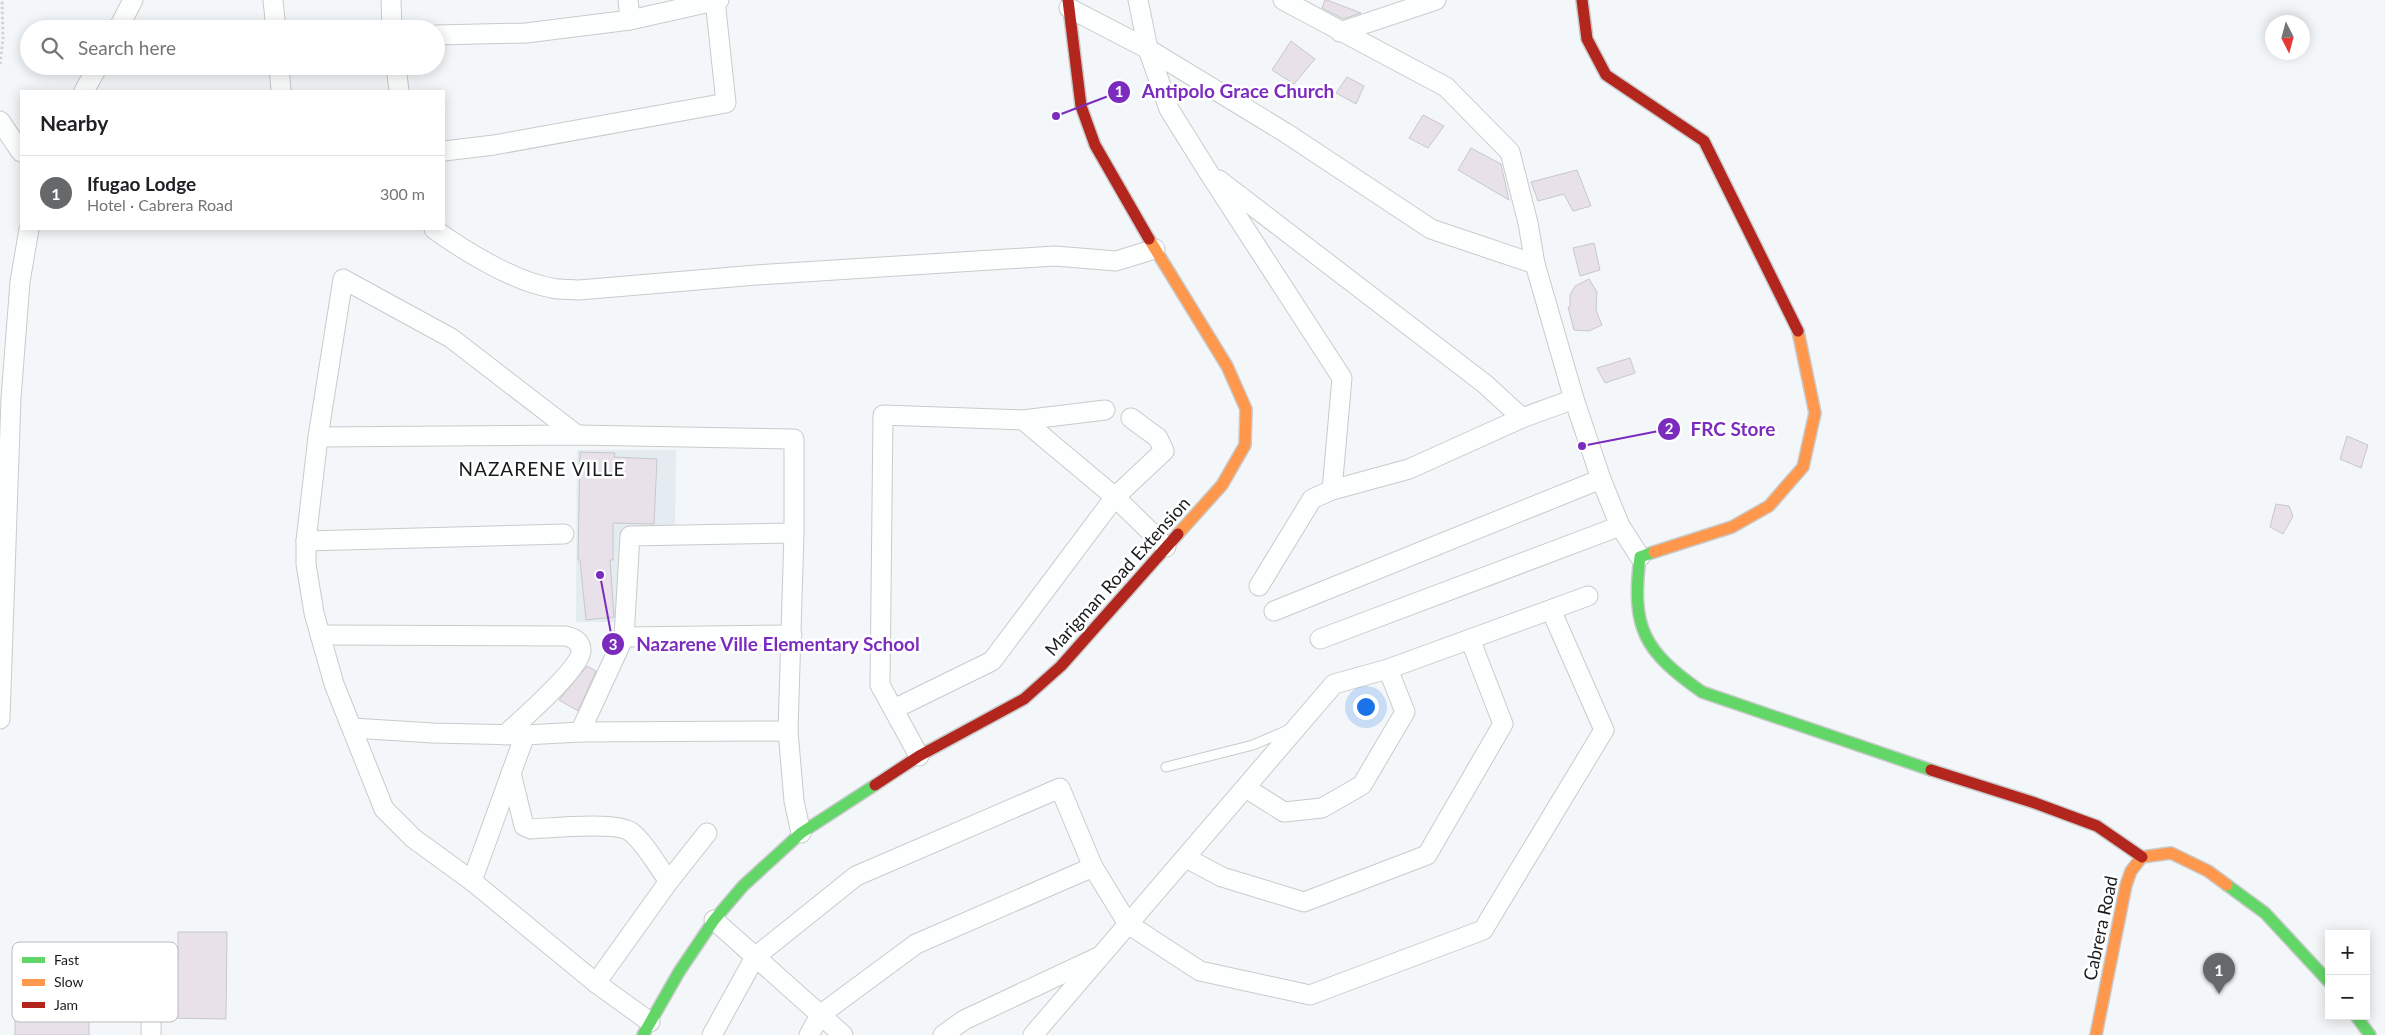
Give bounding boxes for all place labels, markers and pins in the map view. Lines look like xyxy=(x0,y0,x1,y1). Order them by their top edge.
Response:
callout: Antipolo Grace Church xyxy=(1107,75,1344,109)
callout: FRC Store xyxy=(1656,412,1786,446)
callout: Nazarene Ville Elementary School xyxy=(600,627,930,661)
pin: 1 xyxy=(2203,953,2235,994)

